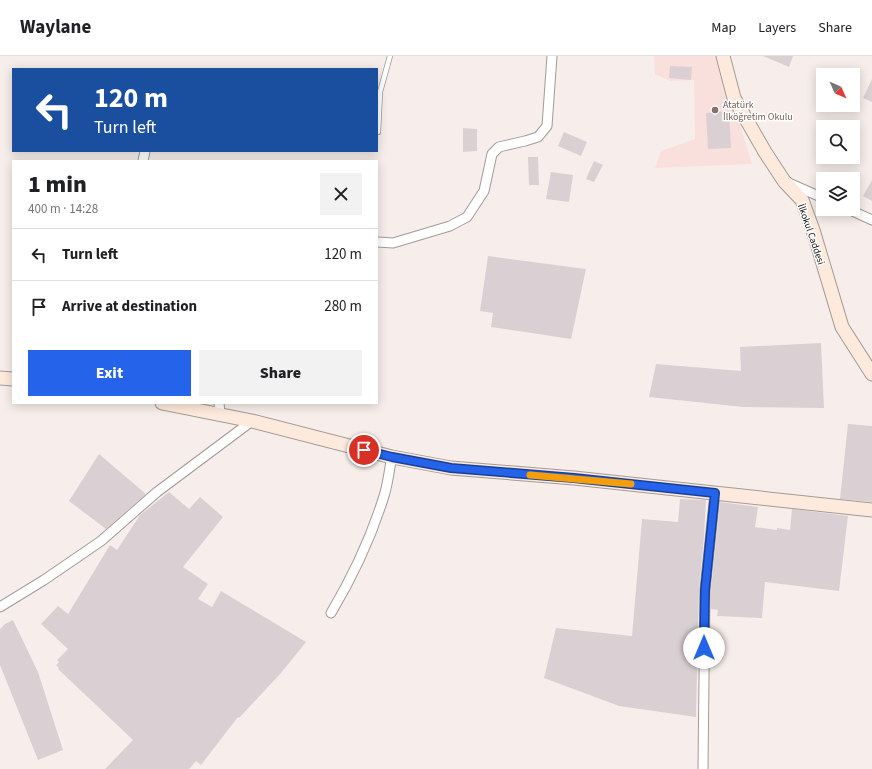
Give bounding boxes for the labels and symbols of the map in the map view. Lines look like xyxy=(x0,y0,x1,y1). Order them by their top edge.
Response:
north arrow xyxy=(816,68,860,112)
place label: Atatürk İlköğretim Okulu xyxy=(723,98,793,124)
marker: Atatürk İlköğretim Okulu xyxy=(710,105,720,115)
street label: İlkokul Caddesi xyxy=(794,202,828,267)
pin xyxy=(347,433,381,467)
position arrow xyxy=(683,627,725,669)

